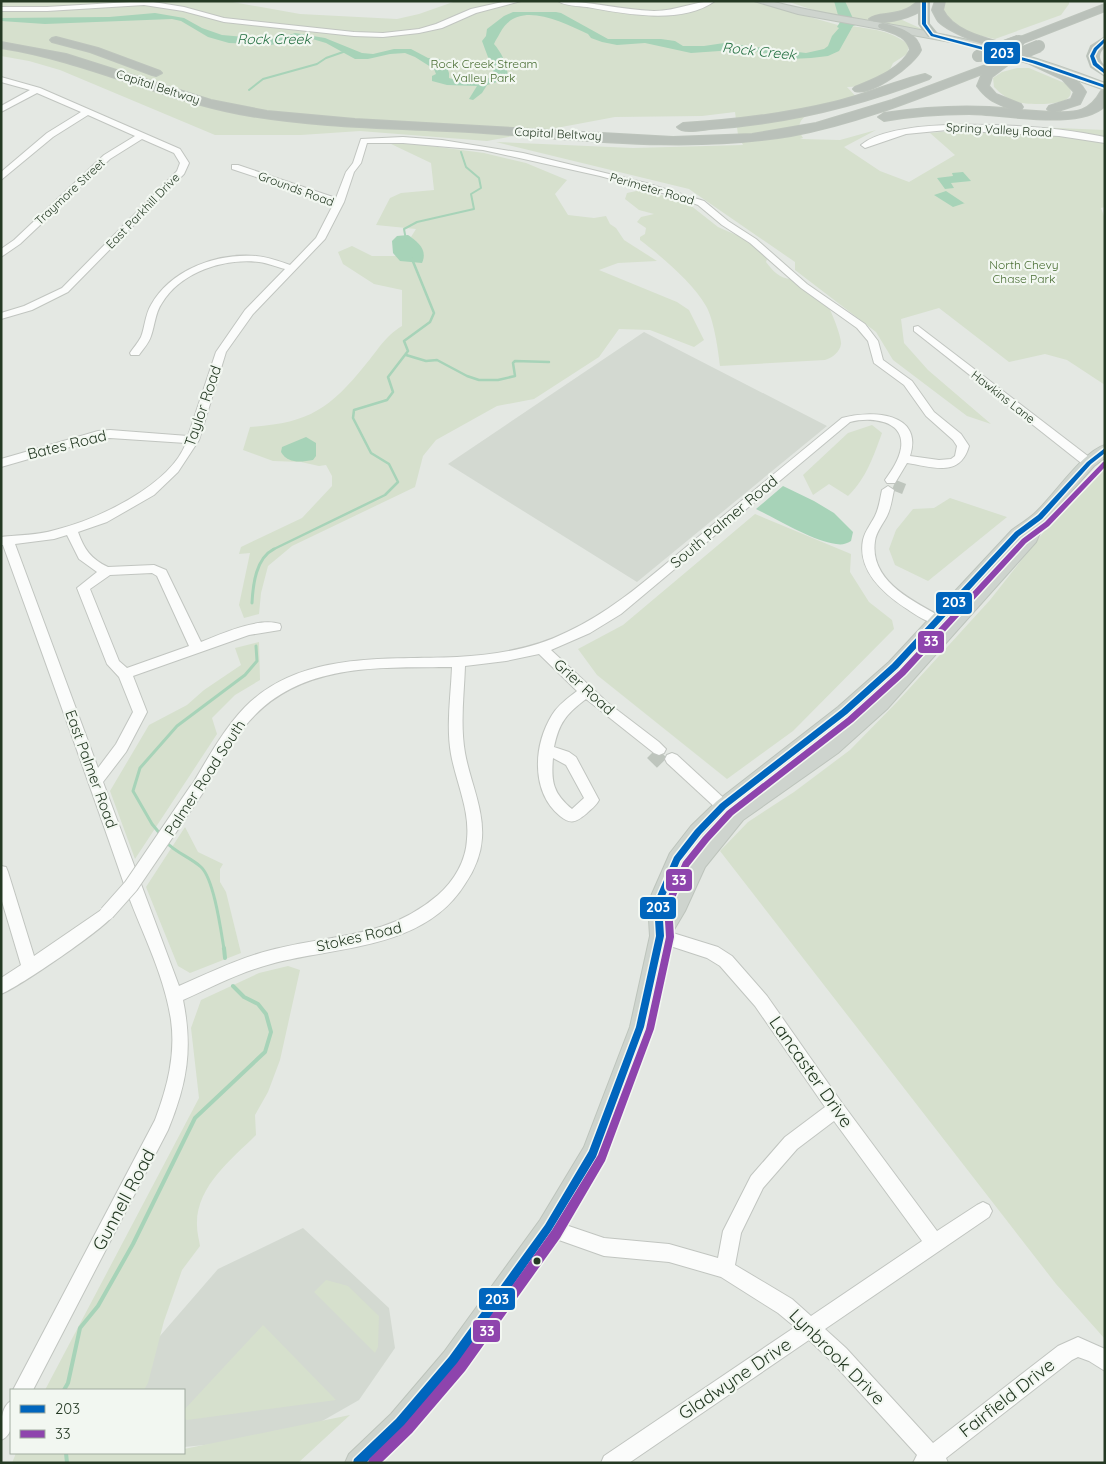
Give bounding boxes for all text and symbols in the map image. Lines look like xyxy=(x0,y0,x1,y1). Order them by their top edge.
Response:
water label: Rock Creek xyxy=(237,30,312,48)
water label: Rock Creek xyxy=(721,38,798,64)
line badge: 203 xyxy=(983,41,1021,65)
text: 203 xyxy=(990,44,1014,62)
park label: Rock Creek Stream Valley Park xyxy=(431,56,537,85)
street label: Capital Beltway xyxy=(114,66,202,107)
street label: Spring Valley Road xyxy=(946,119,1052,140)
street label: Capital Beltway xyxy=(514,124,602,143)
street label: Traymore Street xyxy=(31,155,108,228)
street label: Grounds Road xyxy=(256,168,336,209)
street label: Perimeter Road xyxy=(608,169,696,208)
street label: East Parkhill Drive xyxy=(103,170,183,252)
park label: North Chevy Chase Park xyxy=(989,257,1059,286)
street label: Taylor Road xyxy=(180,363,225,449)
street label: Hawkins Lane xyxy=(968,367,1038,426)
street label: Bates Road xyxy=(25,426,108,463)
street label: South Palmer Road xyxy=(666,471,781,572)
line badge: 203 xyxy=(935,591,973,615)
text: 203 xyxy=(942,593,966,611)
line badge: 33 xyxy=(917,630,945,654)
text: 33 xyxy=(923,632,939,650)
street label: Grier Road xyxy=(550,654,619,719)
street label: East Palmer Road xyxy=(61,707,122,831)
street label: Palmer Road South xyxy=(160,716,249,839)
line badge: 33 xyxy=(665,868,693,892)
text: 33 xyxy=(671,871,687,889)
line badge: 203 xyxy=(639,896,677,920)
text: 203 xyxy=(646,898,670,916)
street label: Stokes Road xyxy=(314,917,403,956)
street label: Lancaster Drive xyxy=(764,1011,858,1132)
street label: Gunnell Road xyxy=(87,1145,160,1254)
unlabelled marker xyxy=(532,1256,542,1266)
line badge: 203 xyxy=(478,1287,516,1311)
text: 203 xyxy=(485,1290,509,1308)
street label: Lynbrook Drive xyxy=(784,1304,890,1410)
line badge: 33 xyxy=(472,1319,501,1343)
text: 33 xyxy=(479,1322,495,1340)
street label: Gladwyne Drive xyxy=(674,1332,795,1425)
street label: Fairfield Drive xyxy=(954,1353,1059,1442)
legend xyxy=(10,1389,185,1454)
text: 203 xyxy=(55,1399,80,1418)
text: 33 xyxy=(55,1424,71,1443)

